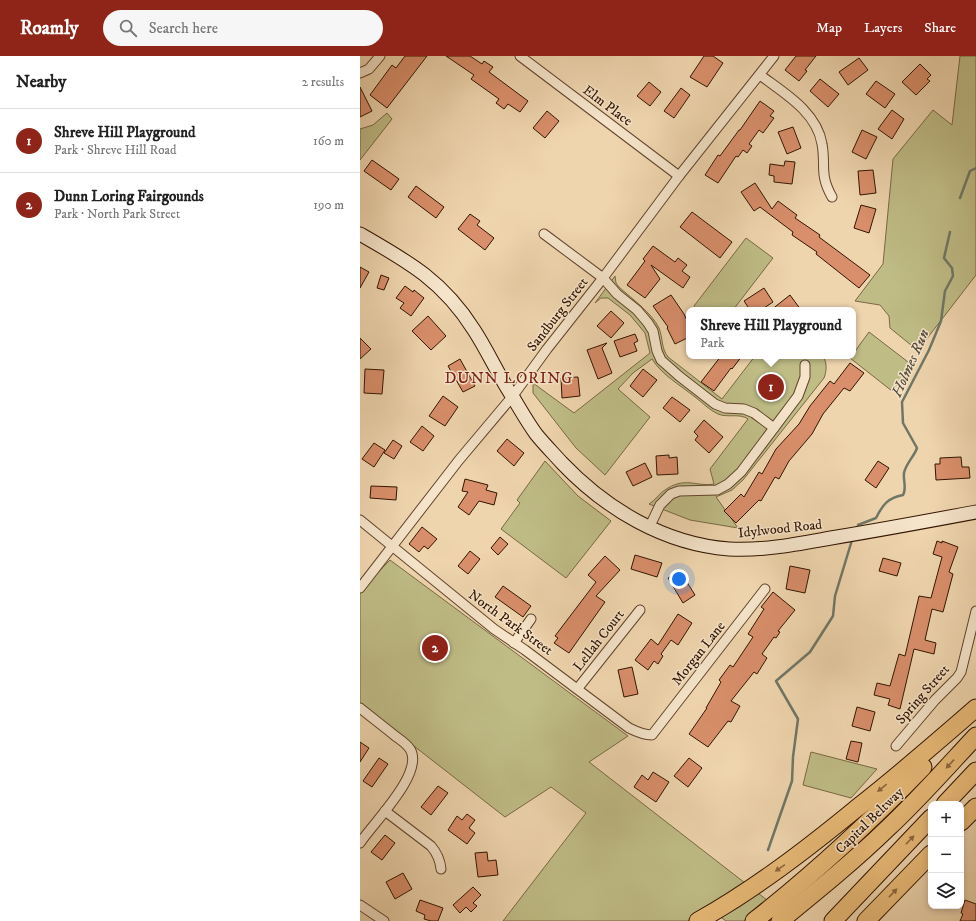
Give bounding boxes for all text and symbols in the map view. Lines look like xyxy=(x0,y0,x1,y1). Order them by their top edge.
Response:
search box xyxy=(103,10,383,46)
text: Roamly xyxy=(20,17,79,40)
icon: search xyxy=(117,17,139,39)
text: Search here xyxy=(149,19,218,38)
text: Map xyxy=(816,19,842,37)
text: Layers xyxy=(864,19,902,37)
text: Share xyxy=(924,19,956,37)
text: Nearby xyxy=(16,71,66,93)
text: 2 results xyxy=(302,74,344,90)
street label: Elm Place xyxy=(579,81,636,130)
text: Shreve Hill Playground xyxy=(54,123,195,142)
text: 1 xyxy=(27,133,31,149)
text: 160 m xyxy=(313,133,344,149)
text: Park · Shreve Hill Road xyxy=(54,142,176,158)
text: Dunn Loring Fairgounds xyxy=(54,187,204,206)
text: 2 xyxy=(26,197,32,213)
text: 190 m xyxy=(313,197,344,213)
text: Park · North Park Street xyxy=(54,206,180,222)
street label: Sandburg Street xyxy=(523,274,593,355)
popup xyxy=(686,307,856,359)
text: Shreve Hill Playground xyxy=(700,316,842,335)
water label: Holmes Run xyxy=(887,326,934,401)
text: Park xyxy=(700,335,725,351)
district label: DUNN LORING xyxy=(445,368,573,388)
pin: 1 xyxy=(758,372,784,402)
street label: Idylwood Road xyxy=(737,516,823,542)
your location xyxy=(669,569,689,589)
street label: North Park Street xyxy=(465,586,557,660)
street label: Lellah Court xyxy=(569,606,629,675)
street label: Morgan Lane xyxy=(668,618,730,689)
pin: 2 xyxy=(422,633,448,663)
street label: Spring Street xyxy=(892,661,954,728)
one-way arrow xyxy=(945,759,954,769)
street label: Capital Beltway xyxy=(832,783,908,858)
one-way arrow xyxy=(877,783,888,792)
map controls xyxy=(928,801,964,909)
button: + xyxy=(928,801,964,837)
one-way arrow xyxy=(905,835,915,845)
button: − xyxy=(928,837,964,873)
one-way arrow xyxy=(775,864,785,872)
button: layers xyxy=(928,873,964,909)
one-way arrow xyxy=(888,888,898,898)

